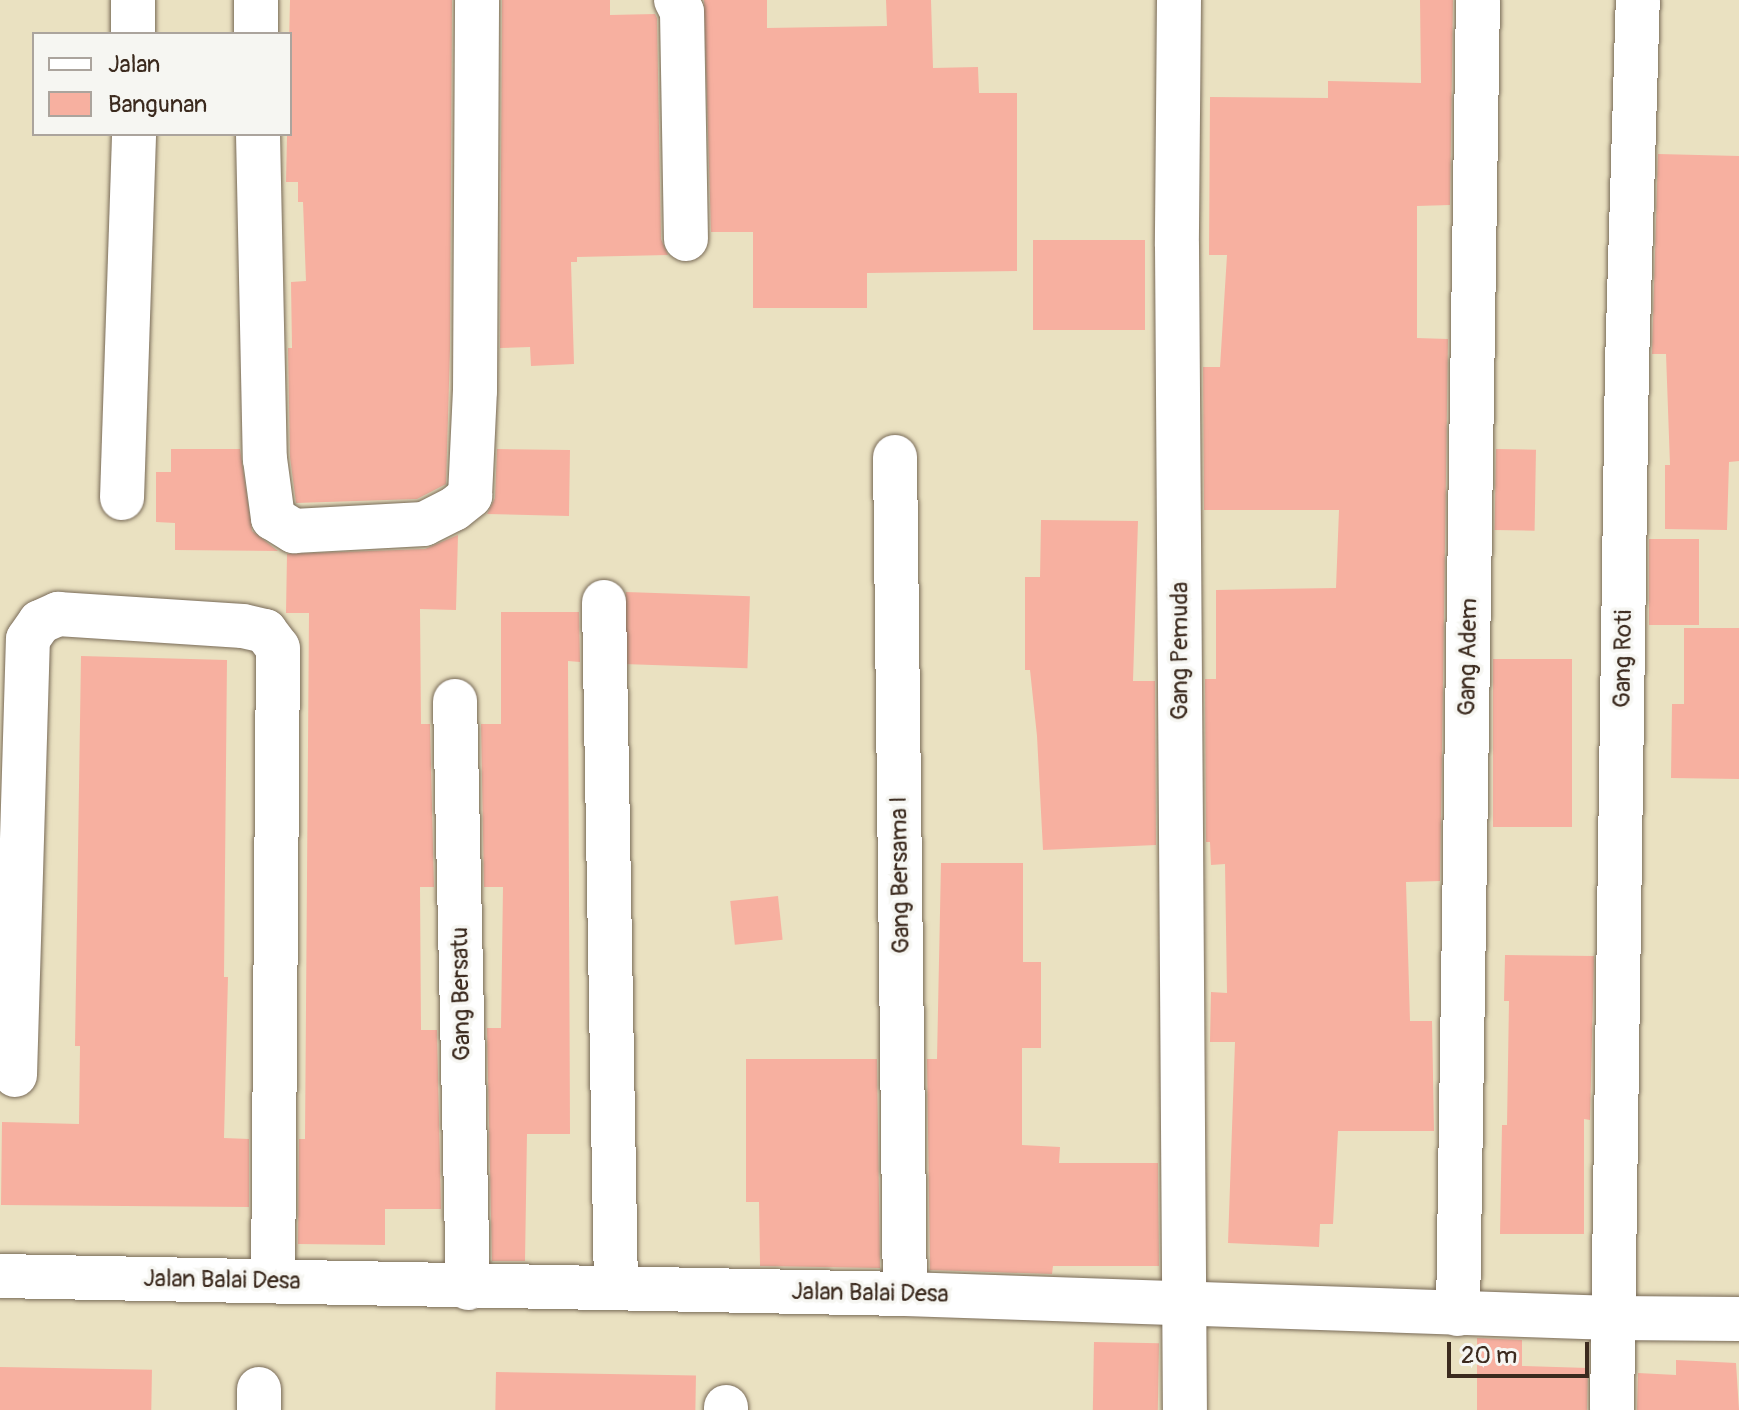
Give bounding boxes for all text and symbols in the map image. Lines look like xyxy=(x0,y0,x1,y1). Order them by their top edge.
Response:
legend xyxy=(32,32,292,136)
text: Jalan xyxy=(108,50,160,79)
text: Bangunan xyxy=(108,90,207,119)
street label: Gang Pemuda xyxy=(1166,582,1194,720)
street label: Gang Adem xyxy=(1453,598,1483,716)
street label: Gang Roti xyxy=(1608,610,1638,708)
street label: Gang Bersama I xyxy=(884,796,916,954)
street label: Gang Bersatu xyxy=(445,927,477,1061)
street label: Jalan Balai Desa xyxy=(143,1264,301,1296)
street label: Jalan Balai Desa xyxy=(791,1277,949,1309)
scale bar xyxy=(1451,1326,1593,1376)
text: 20 m xyxy=(1461,1341,1517,1370)

